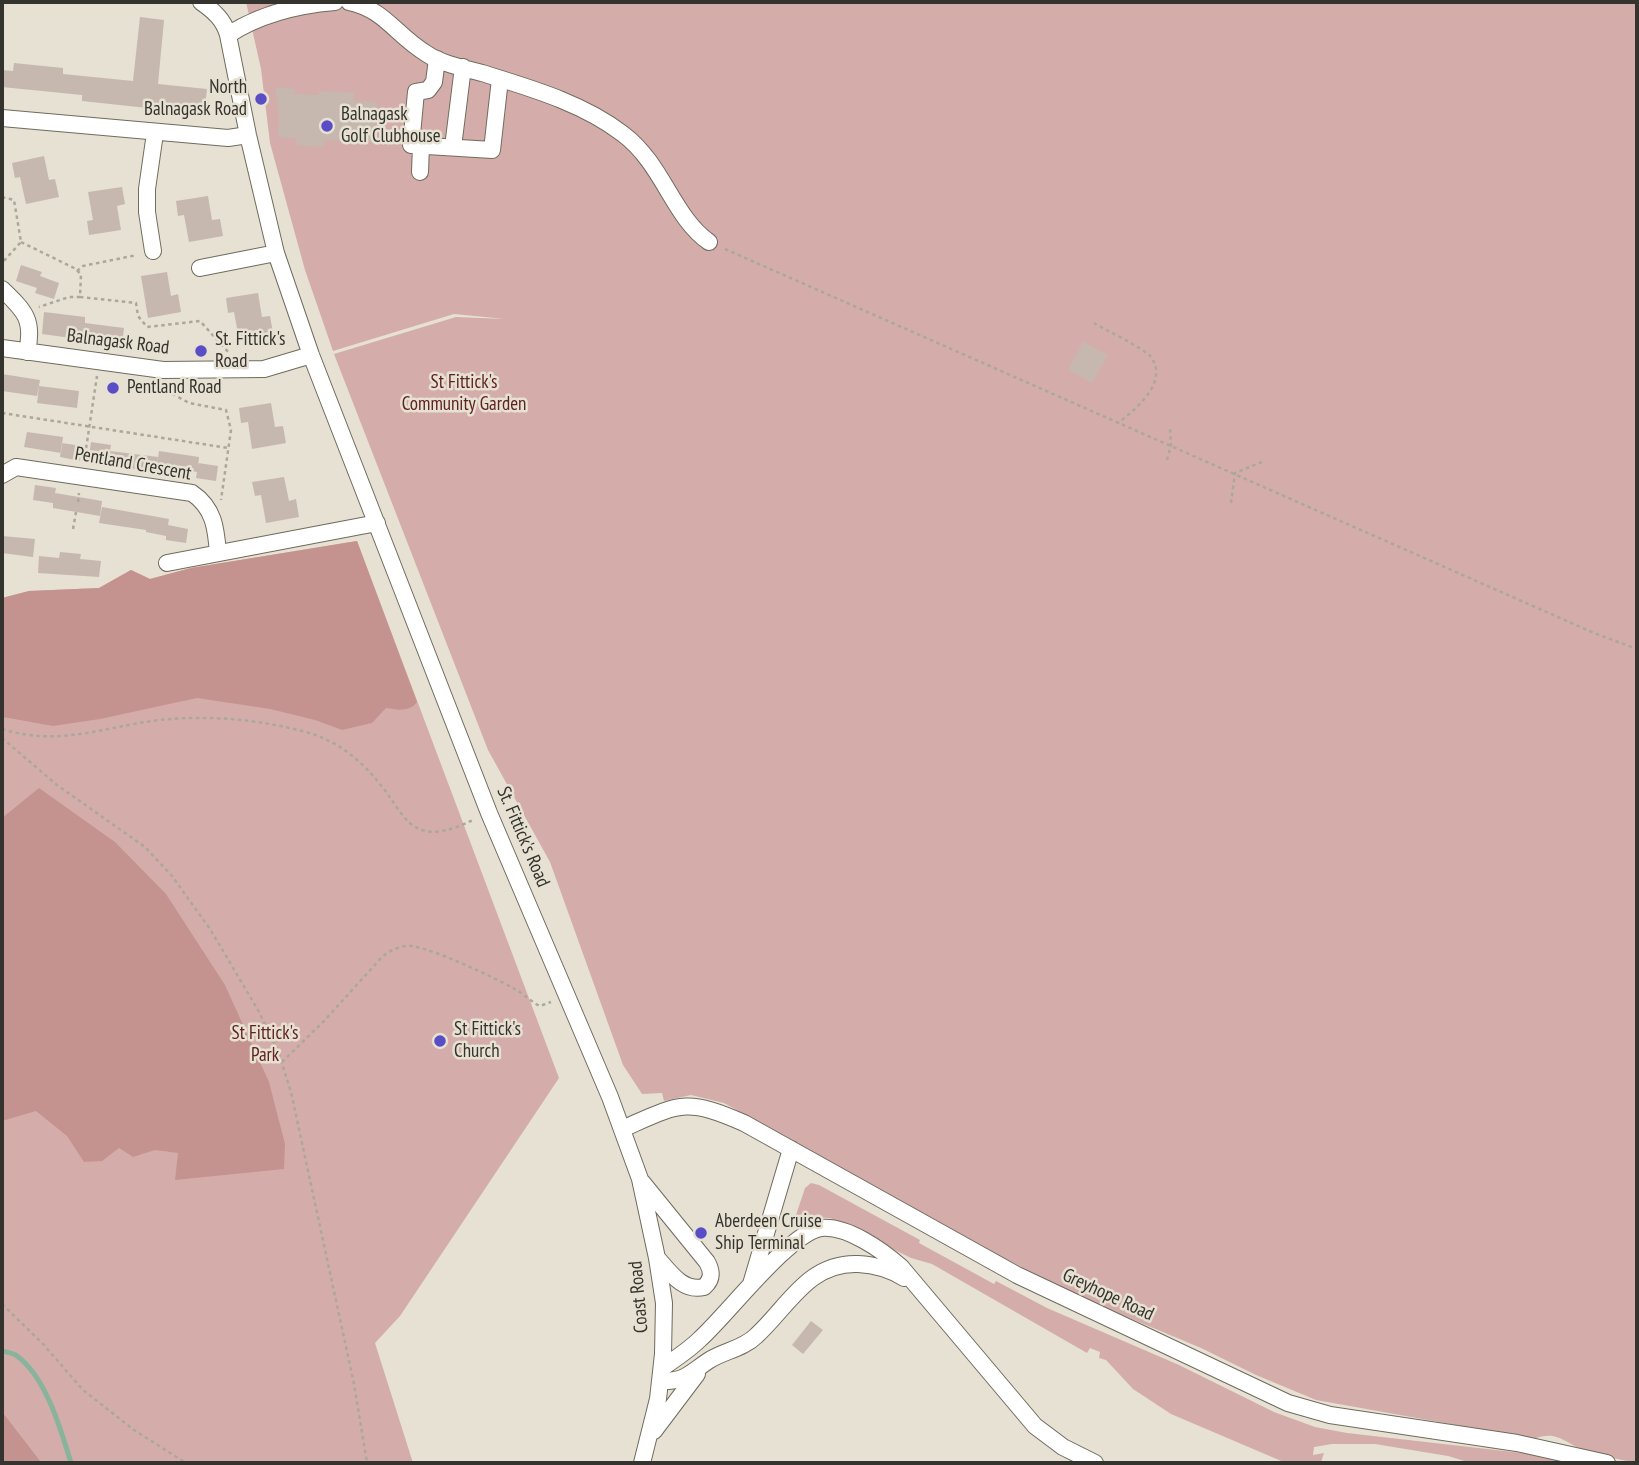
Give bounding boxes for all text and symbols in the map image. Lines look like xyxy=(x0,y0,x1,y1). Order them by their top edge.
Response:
place label: North Balnagask Road xyxy=(144,77,247,121)
marker: North Balnagask Road xyxy=(253,91,269,107)
place label: Balnagask Golf Clubhouse xyxy=(341,104,441,148)
marker: Balnagask Golf Clubhouse xyxy=(319,118,335,134)
street label: Balnagask Road xyxy=(66,324,170,360)
place label: St. Fittick's Road xyxy=(215,329,285,373)
marker: St. Fittick's Road xyxy=(193,343,209,359)
park label: St Fittick's Community Garden xyxy=(402,372,526,416)
place label: Pentland Road xyxy=(127,377,221,399)
marker: Pentland Road xyxy=(105,380,121,396)
street label: Pentland Crescent xyxy=(73,443,193,485)
street label: St. Fittick's Road xyxy=(492,783,554,891)
place label: St Fittick's Church xyxy=(454,1019,521,1063)
park label: St Fittick's Park xyxy=(232,1023,298,1067)
marker: St Fittick's Church xyxy=(432,1033,448,1049)
place label: Aberdeen Cruise Ship Terminal xyxy=(715,1211,822,1255)
marker: Aberdeen Cruise Ship Terminal xyxy=(693,1225,709,1241)
street label: Coast Road xyxy=(625,1260,653,1334)
street label: Greyhope Road xyxy=(1059,1264,1157,1326)

